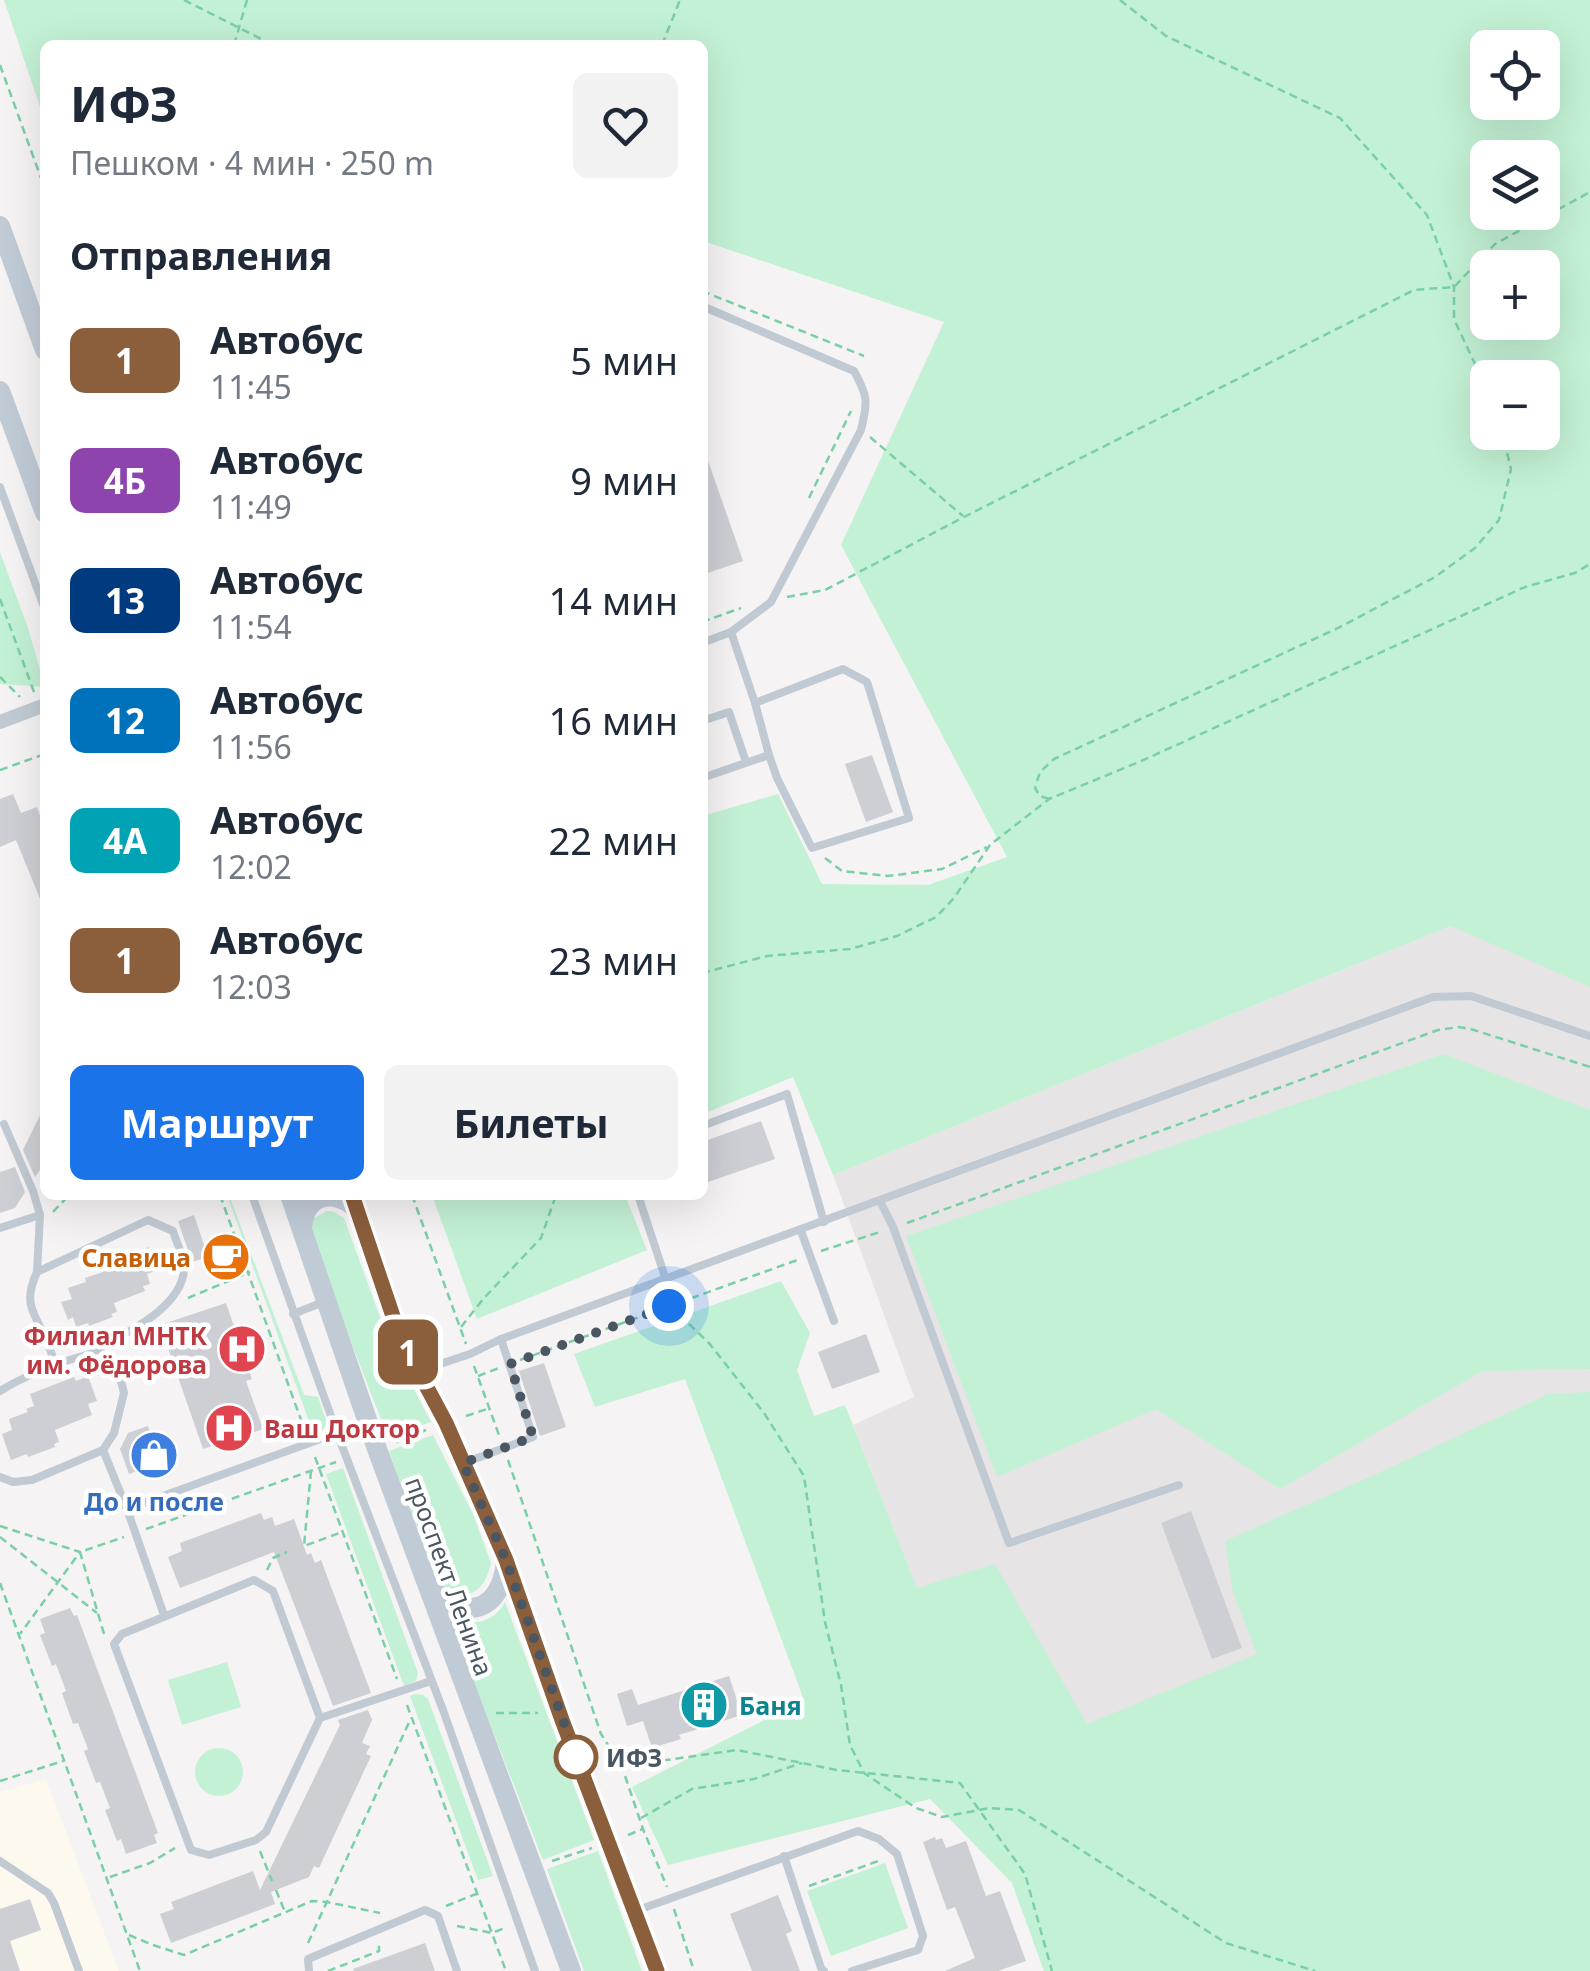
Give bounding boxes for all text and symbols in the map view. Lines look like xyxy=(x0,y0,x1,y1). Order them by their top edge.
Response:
map controls xyxy=(1470,30,1560,450)
button: locate xyxy=(1470,30,1560,120)
text: ИФЗ xyxy=(70,71,178,136)
button: heart xyxy=(573,73,678,178)
button: layers xyxy=(1470,140,1560,230)
text: Пешком · 4 мин · 250 m xyxy=(70,141,434,184)
text: Отправления xyxy=(70,229,332,281)
button: + xyxy=(1470,250,1560,340)
text: Автобус xyxy=(210,313,364,365)
text: 5 мин xyxy=(570,334,678,386)
text: 1 xyxy=(115,337,135,384)
button: − xyxy=(1470,360,1560,450)
text: 11:45 xyxy=(210,365,292,408)
text: Автобус xyxy=(210,433,364,485)
text: 9 мин xyxy=(570,454,678,506)
text: 4Б xyxy=(104,457,146,504)
text: 11:49 xyxy=(210,485,292,528)
text: Автобус xyxy=(210,553,364,605)
text: 14 мин xyxy=(549,574,678,626)
text: 13 xyxy=(105,577,145,624)
text: 11:54 xyxy=(210,605,292,648)
text: Автобус xyxy=(210,673,364,725)
text: 16 мин xyxy=(549,694,678,746)
text: 12 xyxy=(105,697,145,744)
text: 11:56 xyxy=(210,725,292,768)
text: Автобус xyxy=(210,793,364,845)
text: 22 мин xyxy=(549,814,678,866)
text: 4А xyxy=(103,817,147,864)
text: 12:02 xyxy=(210,845,292,888)
text: Автобус xyxy=(210,913,364,965)
text: 23 мин xyxy=(549,934,678,986)
text: 1 xyxy=(115,937,135,984)
text: 12:03 xyxy=(210,965,292,1008)
button: Маршрут xyxy=(70,1065,364,1180)
button: Билеты xyxy=(384,1065,678,1180)
cafe icon: Славица xyxy=(200,1231,252,1283)
place label: Славица xyxy=(81,1240,191,1274)
your location xyxy=(644,1281,694,1331)
place label: Филиал МНТК им. Фёдорова xyxy=(24,1318,208,1381)
line badge: 1 xyxy=(376,1320,440,1384)
hospital icon: Филиал МНТК им. Фёдорова xyxy=(216,1323,268,1375)
text: 1 xyxy=(398,1329,418,1376)
hospital icon: Ваш Доктор xyxy=(203,1402,255,1454)
place label: Ваш Доктор xyxy=(264,1411,420,1445)
shop icon: До и после xyxy=(128,1429,180,1481)
street label: проспект Ленина xyxy=(398,1472,502,1680)
place label: До и после xyxy=(84,1484,224,1518)
building icon: Баня xyxy=(678,1679,730,1731)
place label: Баня xyxy=(739,1688,802,1722)
marker: ИФЗ xyxy=(555,1736,597,1778)
place label: ИФЗ xyxy=(606,1740,662,1774)

